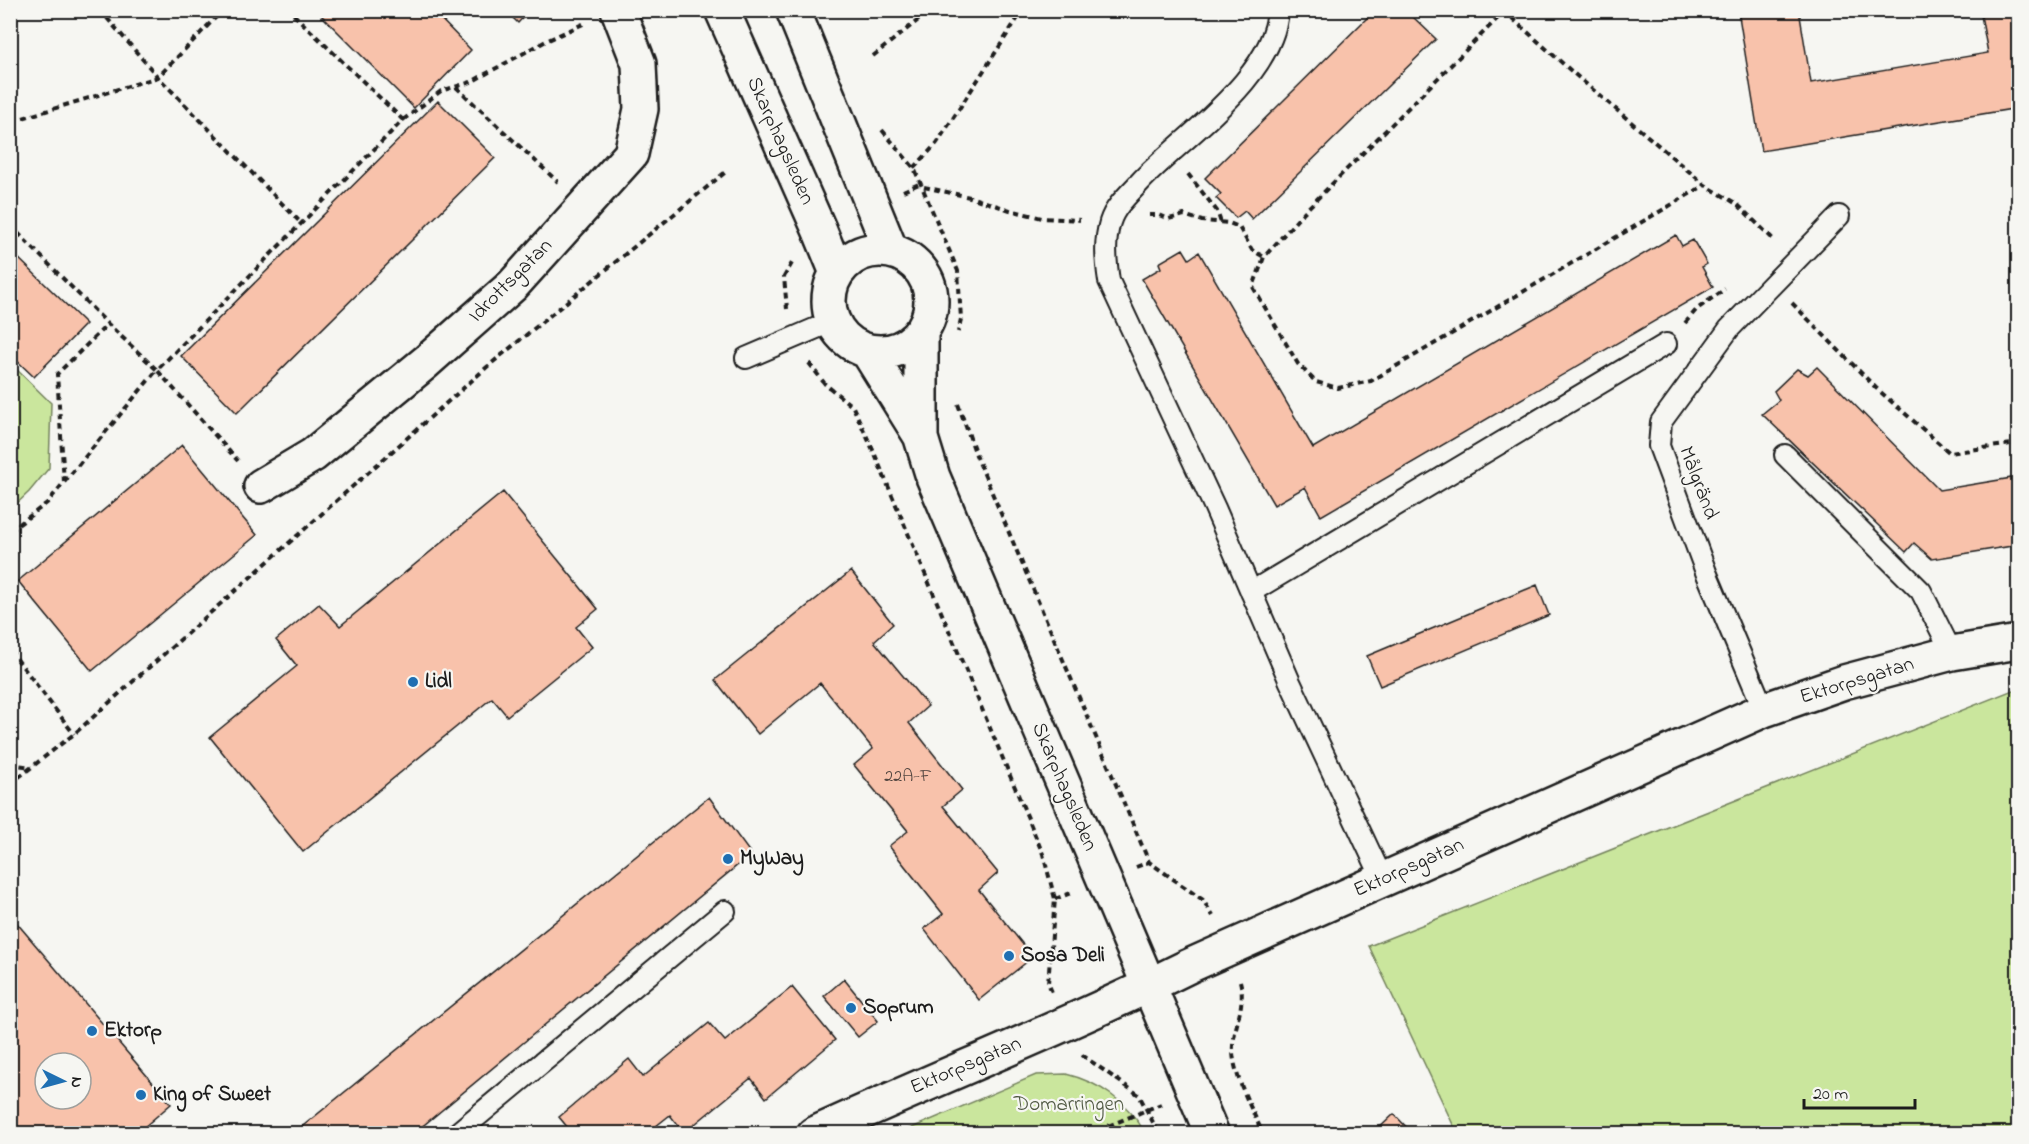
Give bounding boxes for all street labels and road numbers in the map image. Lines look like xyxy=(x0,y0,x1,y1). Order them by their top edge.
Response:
street label: Skarphagsleden xyxy=(737,72,822,211)
street label: Idrottsgatan xyxy=(462,232,561,331)
street label: Målgränd xyxy=(1668,442,1726,525)
street label: Ektorpsgatan xyxy=(1796,649,1918,715)
street label: Skarphagsleden xyxy=(1022,718,1105,857)
street label: Ektorpsgatan xyxy=(1349,830,1470,908)
street label: Ektorpsgatan xyxy=(906,1029,1027,1105)

